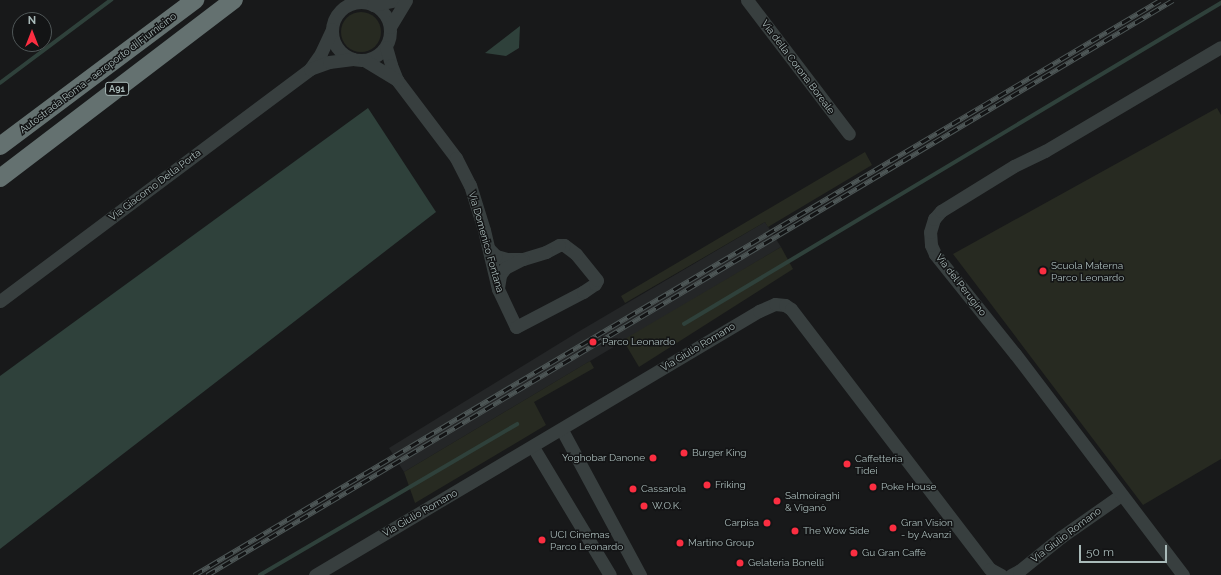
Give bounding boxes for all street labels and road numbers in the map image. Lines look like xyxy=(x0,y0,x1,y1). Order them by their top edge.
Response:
street label: Autostrada Roma - aeroporto di Fiumicino xyxy=(17,10,179,136)
street label: Via della Corona Boreale xyxy=(759,18,837,116)
road number: A91 xyxy=(105,82,129,96)
street label: Via Giacomo Della Porta xyxy=(107,147,203,223)
street label: Via Domenico Fontana xyxy=(466,190,506,294)
street label: Via del Perugino xyxy=(933,251,989,319)
street label: Via Giulio Romano xyxy=(659,320,737,374)
street label: Via Giulio Romano xyxy=(380,487,460,539)
street label: Via Giulio Romano xyxy=(1029,505,1103,565)

